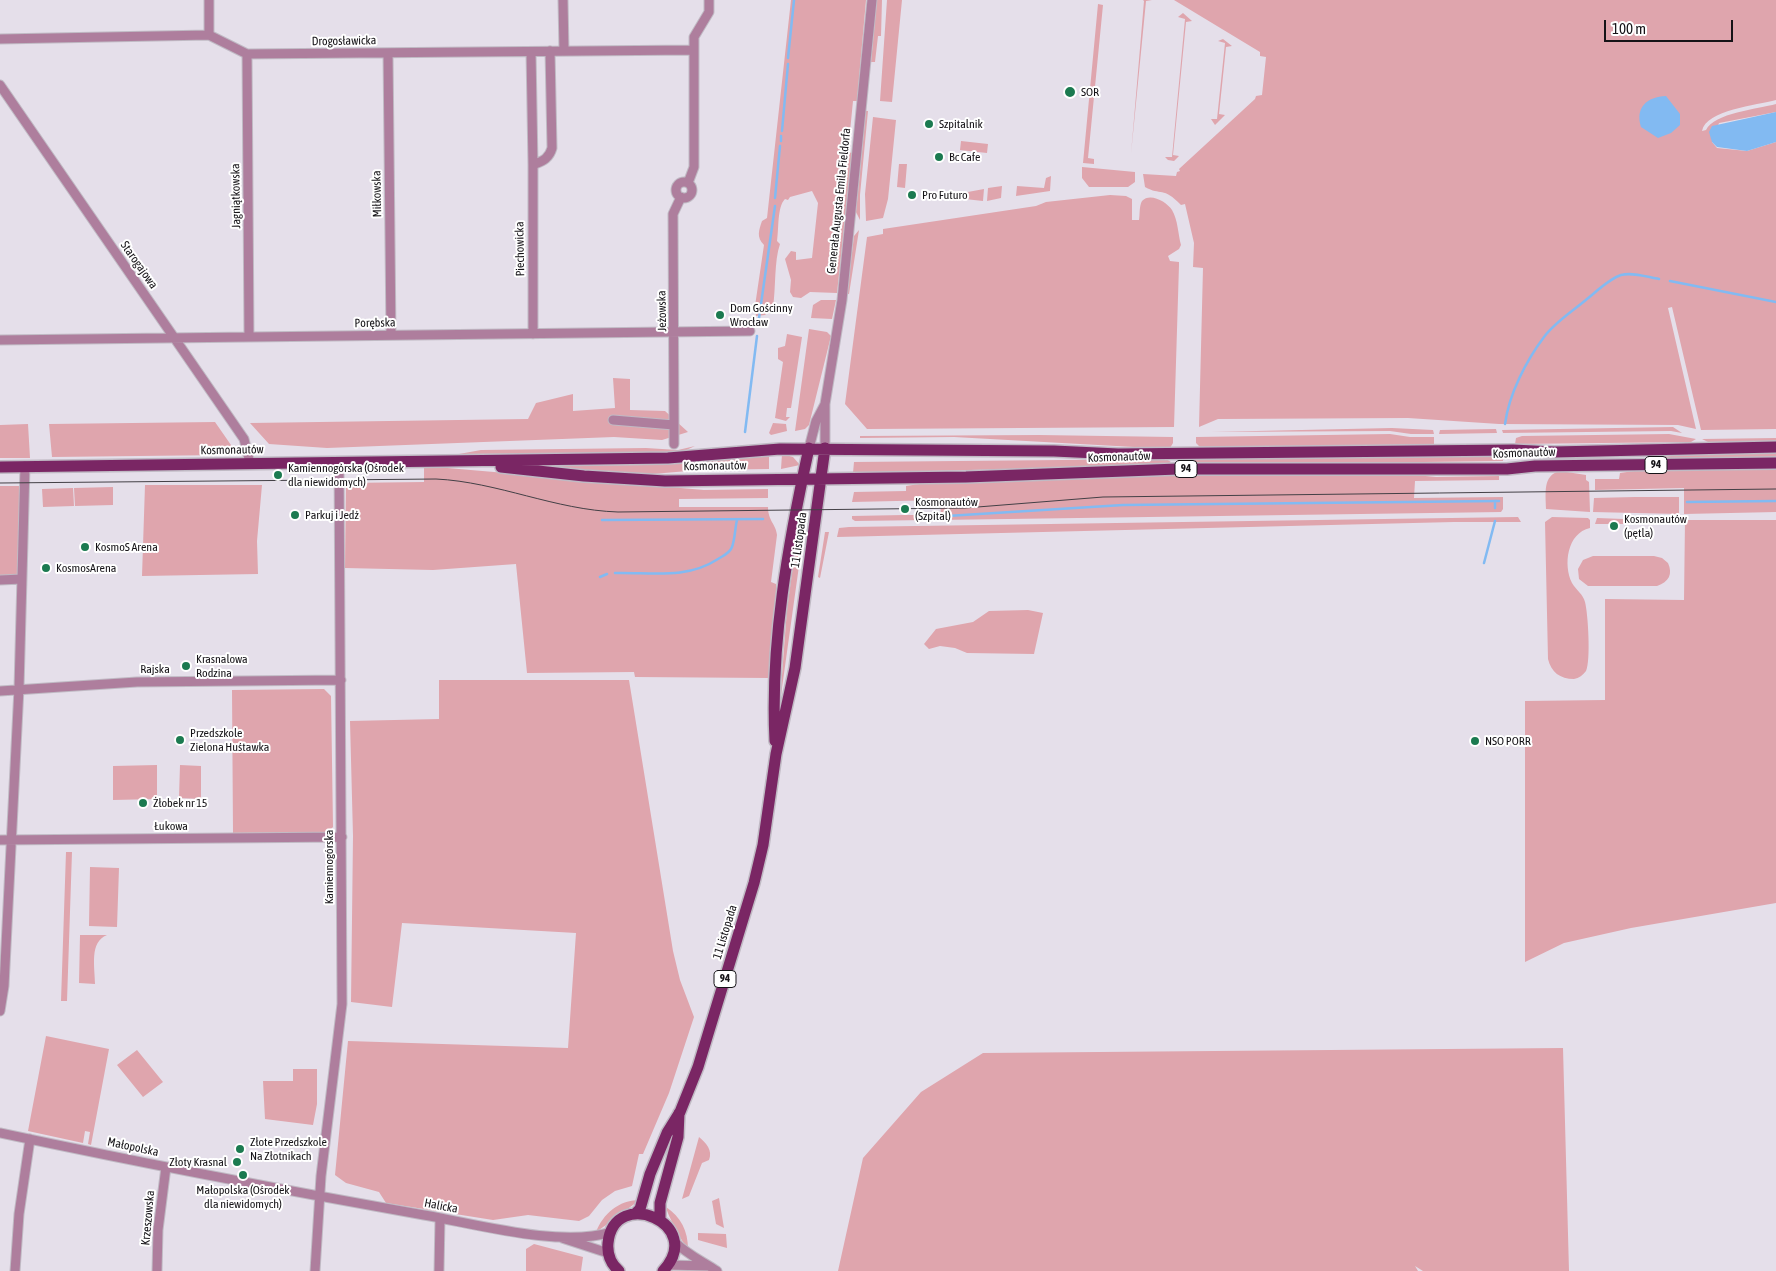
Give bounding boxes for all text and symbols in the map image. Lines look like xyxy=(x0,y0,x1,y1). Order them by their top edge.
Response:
scale bar xyxy=(1606,10,1735,42)
text: 100 m xyxy=(1612,20,1646,37)
street label: Drogosławicka xyxy=(312,33,376,49)
marker: SOR xyxy=(1063,85,1077,99)
place label: SOR xyxy=(1081,85,1099,99)
place label: Szpitalnik xyxy=(939,117,983,131)
marker: Szpitalnik xyxy=(923,118,935,130)
street label: Generała Augusta Emila Fieldorfa xyxy=(824,127,854,275)
place label: Bc Cafe xyxy=(949,150,981,164)
marker: Bc Cafe xyxy=(933,151,945,163)
street label: Jagniątkowska xyxy=(228,163,244,229)
street label: Miłkowska xyxy=(369,170,385,218)
place label: Pro Futuro xyxy=(922,188,968,202)
marker: Pro Futuro xyxy=(906,189,918,201)
street label: Piechowicka xyxy=(512,221,528,277)
street label: Starogajowa xyxy=(117,238,161,292)
street label: Jeżowska xyxy=(654,290,670,332)
place label: Dom Gościnny Wrocław xyxy=(730,301,793,329)
marker: Dom Gościnny Wrocław xyxy=(714,309,726,321)
street label: Porębska xyxy=(354,315,396,331)
street label: Kosmonautów xyxy=(200,442,264,458)
street label: Kosmonautów xyxy=(1492,445,1556,461)
street label: Kosmonautów xyxy=(1087,449,1151,465)
road number: 94 xyxy=(1645,456,1667,474)
street label: Kosmonautów xyxy=(683,458,747,474)
road number: 94 xyxy=(1175,460,1197,478)
place label: Kamiennogórska (Ośrodek dla niewidomych) xyxy=(288,461,404,489)
marker: Kamiennogórska (Ośrodek dla niewidomych) xyxy=(272,469,284,481)
place label: Kosmonautów (Szpital) xyxy=(915,495,978,523)
marker: Kosmonautów (Szpital) xyxy=(899,503,911,515)
place label: Parkuj i Jedź xyxy=(305,508,359,522)
marker: Parkuj i Jedź xyxy=(289,509,301,521)
street label: 11 Listopada xyxy=(788,511,810,569)
place label: Kosmonautów (pętla) xyxy=(1624,512,1687,540)
marker: Kosmonautów (pętla) xyxy=(1608,520,1620,532)
place label: KosmoS Arena xyxy=(95,540,158,554)
marker: KosmoS Arena xyxy=(79,541,91,553)
place label: KosmosArena xyxy=(56,561,116,575)
marker: KosmosArena xyxy=(40,562,52,574)
place label: Krasnalowa Rodzina xyxy=(196,652,248,680)
marker: Krasnalowa Rodzina xyxy=(180,660,192,672)
street label: Rajska xyxy=(140,662,170,676)
place label: Przedszkole Zielona Huśtawka xyxy=(190,726,269,754)
marker: Przedszkole Zielona Huśtawka xyxy=(174,734,186,746)
place label: NSO PORR xyxy=(1485,734,1531,748)
marker: NSO PORR xyxy=(1469,735,1481,747)
place label: Żłobek nr 15 xyxy=(153,796,207,810)
marker: Żłobek nr 15 xyxy=(137,797,149,809)
street label: Łukowa xyxy=(154,819,188,833)
street label: Kamiennogórska xyxy=(322,830,336,904)
street label: 11 Listopada xyxy=(710,903,740,961)
road number: 94 xyxy=(714,971,736,988)
street label: Małopolska xyxy=(106,1135,160,1159)
place label: Złote Przedszkole Na Złotnikach xyxy=(250,1135,327,1163)
marker: Złote Przedszkole Na Złotnikach xyxy=(234,1143,246,1155)
place label: Złoty Krasnal xyxy=(169,1155,227,1169)
marker: Złoty Krasnal xyxy=(231,1156,243,1168)
marker: Małopolska (Ośrodek dla niewidomych) xyxy=(237,1169,249,1181)
place label: Małopolska (Ośrodek dla niewidomych) xyxy=(196,1183,290,1211)
street label: Krzeszowska xyxy=(138,1190,158,1246)
street label: Halicka xyxy=(423,1196,459,1216)

